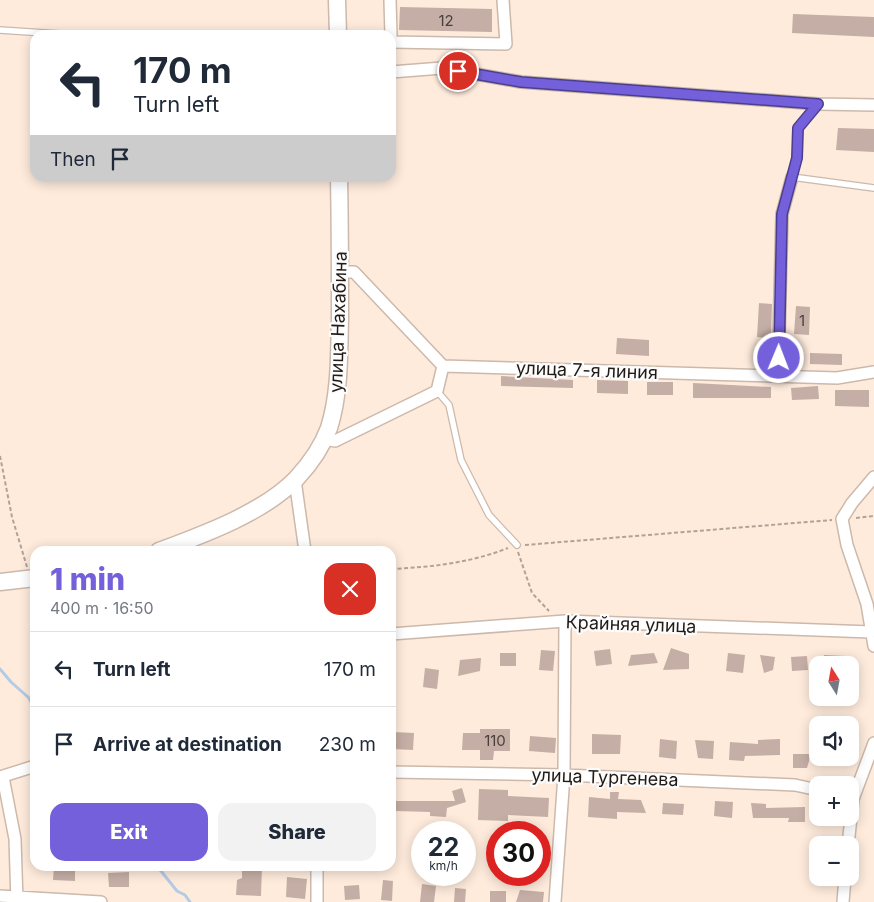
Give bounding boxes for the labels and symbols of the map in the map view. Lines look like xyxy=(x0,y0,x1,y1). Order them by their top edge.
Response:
house number: 12 xyxy=(438,11,454,30)
pin xyxy=(437,50,479,92)
street label: улица Нахабина xyxy=(325,251,351,393)
house number: 1 xyxy=(799,311,805,330)
position arrow xyxy=(752,331,804,383)
street label: улица 7-я линия xyxy=(516,357,658,383)
street label: Крайняя улица xyxy=(565,611,697,637)
north arrow xyxy=(809,656,859,706)
house number: 110 xyxy=(484,731,506,750)
street label: улица Тургенева xyxy=(531,764,679,790)
speed limit sign: 30 xyxy=(486,821,551,886)

